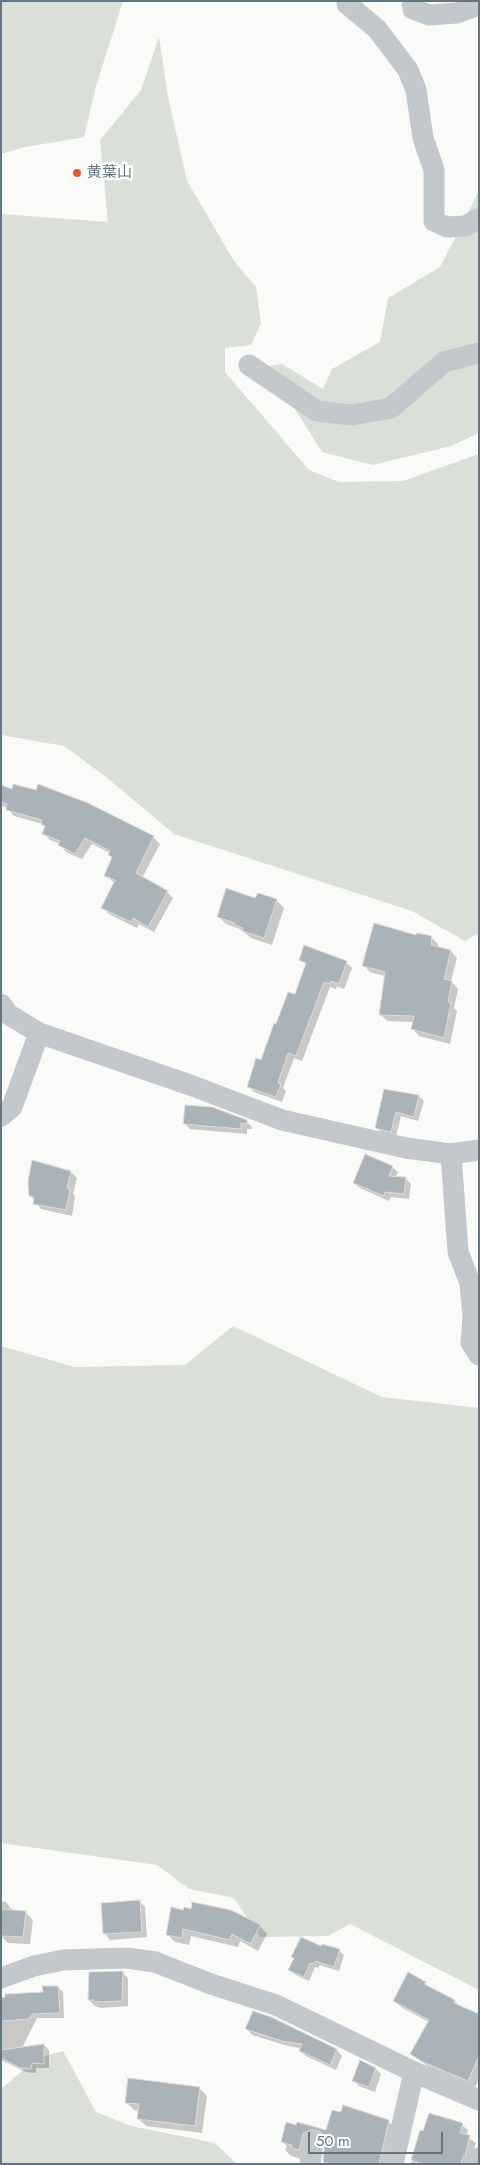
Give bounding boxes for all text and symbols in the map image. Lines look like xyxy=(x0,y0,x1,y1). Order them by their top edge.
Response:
place label: 黄葉山 xyxy=(87,164,132,182)
marker: 黄葉山 xyxy=(71,167,83,179)
scale bar xyxy=(310,2122,445,2154)
text: 50 m xyxy=(316,2130,350,2152)

